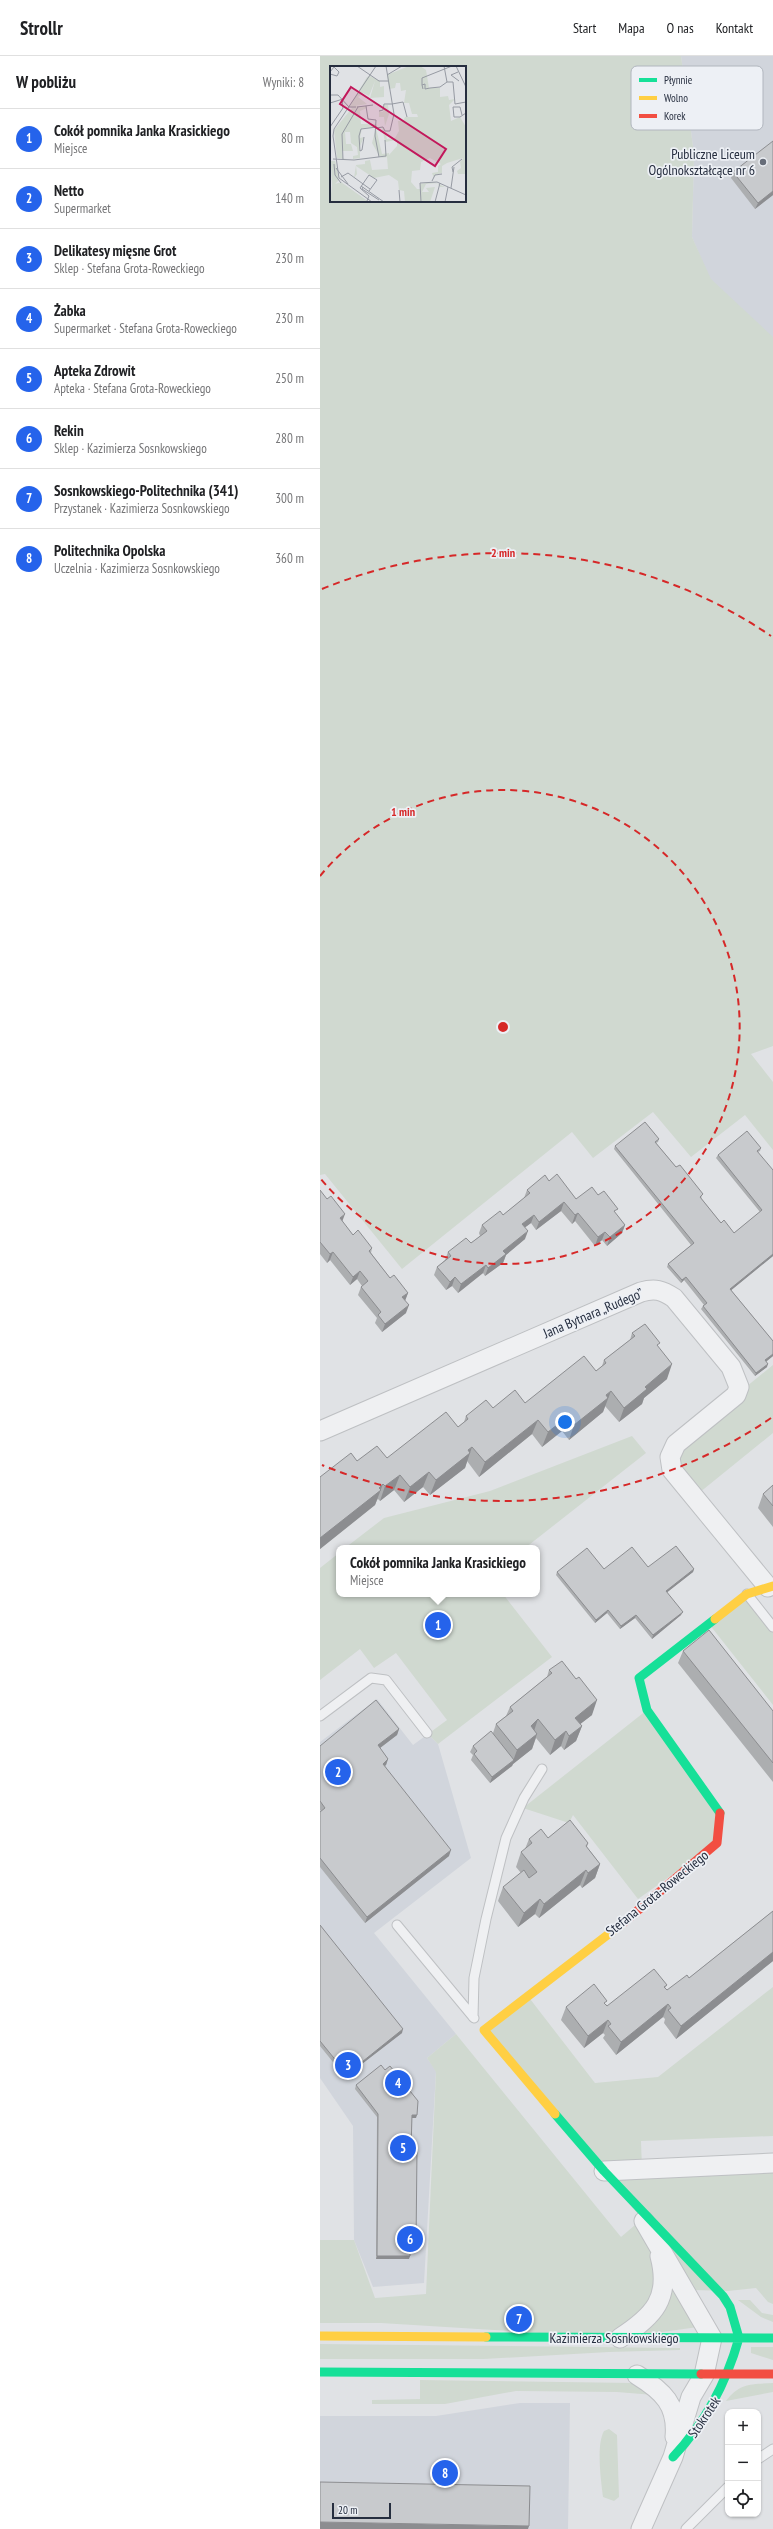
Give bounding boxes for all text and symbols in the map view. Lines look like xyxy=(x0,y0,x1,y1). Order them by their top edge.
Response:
text: Strollr xyxy=(20,16,63,40)
text: Start xyxy=(573,19,596,37)
text: Mapa xyxy=(618,19,645,37)
text: O nas xyxy=(667,19,694,37)
text: Kontakt xyxy=(716,19,753,37)
inset map xyxy=(330,66,466,202)
legend xyxy=(631,66,763,130)
text: W pobliżu xyxy=(16,71,76,93)
text: Płynnie xyxy=(664,73,693,87)
text: Wyniki: 8 xyxy=(263,74,304,91)
text: Wolno xyxy=(664,91,688,105)
text: Korek xyxy=(664,109,686,123)
text: Cokół pomnika Janka Krasickiego xyxy=(54,121,230,140)
text: 1 xyxy=(26,130,32,147)
text: 80 m xyxy=(281,130,304,147)
text: Miejsce xyxy=(54,140,87,157)
place label: Publiczne Liceum Ogólnokształcące nr 6 xyxy=(649,145,755,179)
marker: Publiczne Liceum Ogólnokształcące nr 6 xyxy=(758,157,768,167)
text: Netto xyxy=(54,181,84,200)
text: 2 xyxy=(26,190,32,207)
text: 140 m xyxy=(275,190,304,207)
text: Supermarket xyxy=(54,200,111,217)
text: Delikatesy mięsne Grot xyxy=(54,241,176,260)
text: 3 xyxy=(26,250,32,267)
text: 230 m xyxy=(275,250,304,267)
text: Sklep · Stefana Grota-Roweckiego xyxy=(54,260,205,277)
text: Żabka xyxy=(54,301,86,320)
text: 4 xyxy=(26,310,32,327)
text: 230 m xyxy=(275,310,304,327)
text: Supermarket · Stefana Grota-Roweckiego xyxy=(54,320,237,337)
text: Apteka Zdrowit xyxy=(54,361,135,380)
text: 5 xyxy=(26,370,32,387)
text: 250 m xyxy=(275,370,304,387)
text: Apteka · Stefana Grota-Roweckiego xyxy=(54,380,211,397)
text: Rekin xyxy=(54,421,84,440)
text: 6 xyxy=(26,430,32,447)
text: 280 m xyxy=(275,430,304,447)
text: Sklep · Kazimierza Sosnkowskiego xyxy=(54,440,207,457)
text: Sosnkowskiego-Politechnika (341) xyxy=(54,481,238,500)
text: 7 xyxy=(26,490,32,507)
text: 300 m xyxy=(275,490,304,507)
text: Przystanek · Kazimierza Sosnkowskiego xyxy=(54,500,230,517)
text: Politechnika Opolska xyxy=(54,541,166,560)
text: 2 min xyxy=(491,545,515,560)
text: 8 xyxy=(26,550,32,567)
text: 360 m xyxy=(275,550,304,567)
text: Uczelnia · Kazimierza Sosnkowskiego xyxy=(54,560,220,577)
text: 1 min xyxy=(391,804,415,819)
centre of rings xyxy=(496,1020,510,1034)
street label: Jana Bytnara „Rudego” xyxy=(539,1284,646,1343)
your location xyxy=(555,1412,575,1432)
popup xyxy=(336,1545,540,1597)
text: Cokół pomnika Janka Krasickiego xyxy=(350,1553,526,1572)
text: Miejsce xyxy=(350,1572,384,1589)
pin: 1 xyxy=(425,1610,451,1640)
pin: 2 xyxy=(325,1757,351,1787)
street label: Stefana Grota-Roweckiego xyxy=(602,1846,712,1940)
pin: 3 xyxy=(335,2050,361,2080)
pin: 4 xyxy=(385,2068,411,2098)
pin: 5 xyxy=(390,2133,416,2163)
pin: 6 xyxy=(397,2224,423,2254)
pin: 7 xyxy=(506,2304,532,2334)
street label: Kazimierza Sosnkowskiego xyxy=(549,2329,679,2347)
street label: Stokrotek xyxy=(684,2392,725,2441)
map controls xyxy=(725,2409,761,2517)
button: + xyxy=(725,2409,761,2445)
button: − xyxy=(725,2445,761,2481)
pin: 8 xyxy=(432,2458,458,2488)
button: locate xyxy=(725,2481,761,2517)
scale bar xyxy=(332,2501,391,2520)
text: 20 m xyxy=(338,2503,357,2517)

